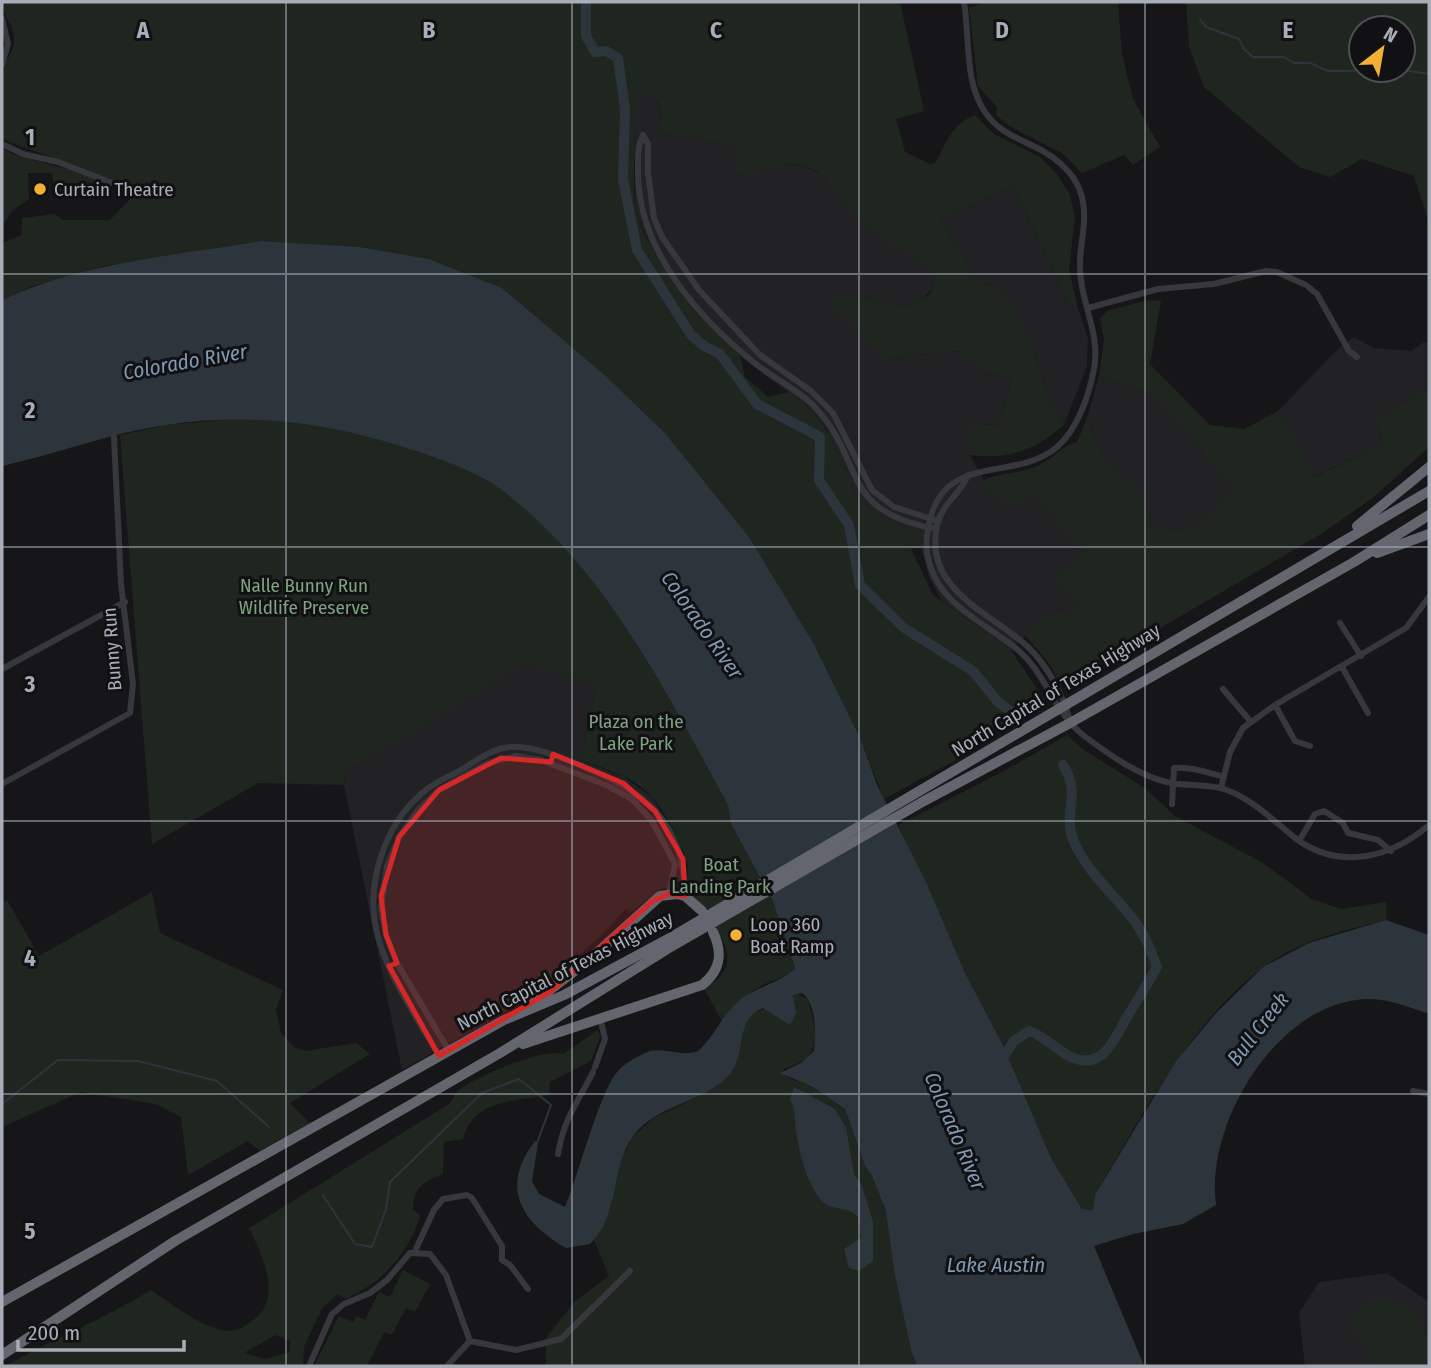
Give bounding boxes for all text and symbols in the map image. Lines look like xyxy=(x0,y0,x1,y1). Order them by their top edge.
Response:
north arrow xyxy=(1347,14,1417,84)
text: A xyxy=(136,16,150,44)
text: B xyxy=(423,16,436,44)
text: C xyxy=(710,16,722,44)
text: D xyxy=(995,16,1009,44)
text: E xyxy=(1283,16,1294,44)
text: N xyxy=(1380,22,1401,48)
text: 1 xyxy=(25,123,35,151)
place label: Curtain Theatre xyxy=(54,178,174,201)
marker: Curtain Theatre xyxy=(32,181,48,197)
water label: Colorado River xyxy=(121,338,250,386)
text: 2 xyxy=(24,396,36,424)
water label: Colorado River xyxy=(655,566,749,684)
park label: Nalle Bunny Run Wildlife Preserve xyxy=(239,574,369,619)
street label: Bunny Run xyxy=(98,607,126,691)
street label: North Capital of Texas Highway xyxy=(948,618,1165,761)
text: 3 xyxy=(24,670,36,698)
park label: Plaza on the Lake Park xyxy=(588,710,684,755)
park label: Boat Landing Park xyxy=(671,853,771,898)
street label: North Capital of Texas Highway xyxy=(453,906,677,1036)
place label: Loop 360 Boat Ramp xyxy=(750,913,834,958)
marker: Loop 360 Boat Ramp xyxy=(728,927,744,943)
text: 4 xyxy=(24,944,36,972)
water label: Bull Creek xyxy=(1221,987,1295,1071)
water label: Colorado River xyxy=(919,1068,992,1194)
text: 5 xyxy=(24,1217,36,1245)
water label: Lake Austin xyxy=(947,1252,1045,1278)
scale bar xyxy=(18,1308,184,1352)
text: 200 m xyxy=(28,1320,80,1346)

